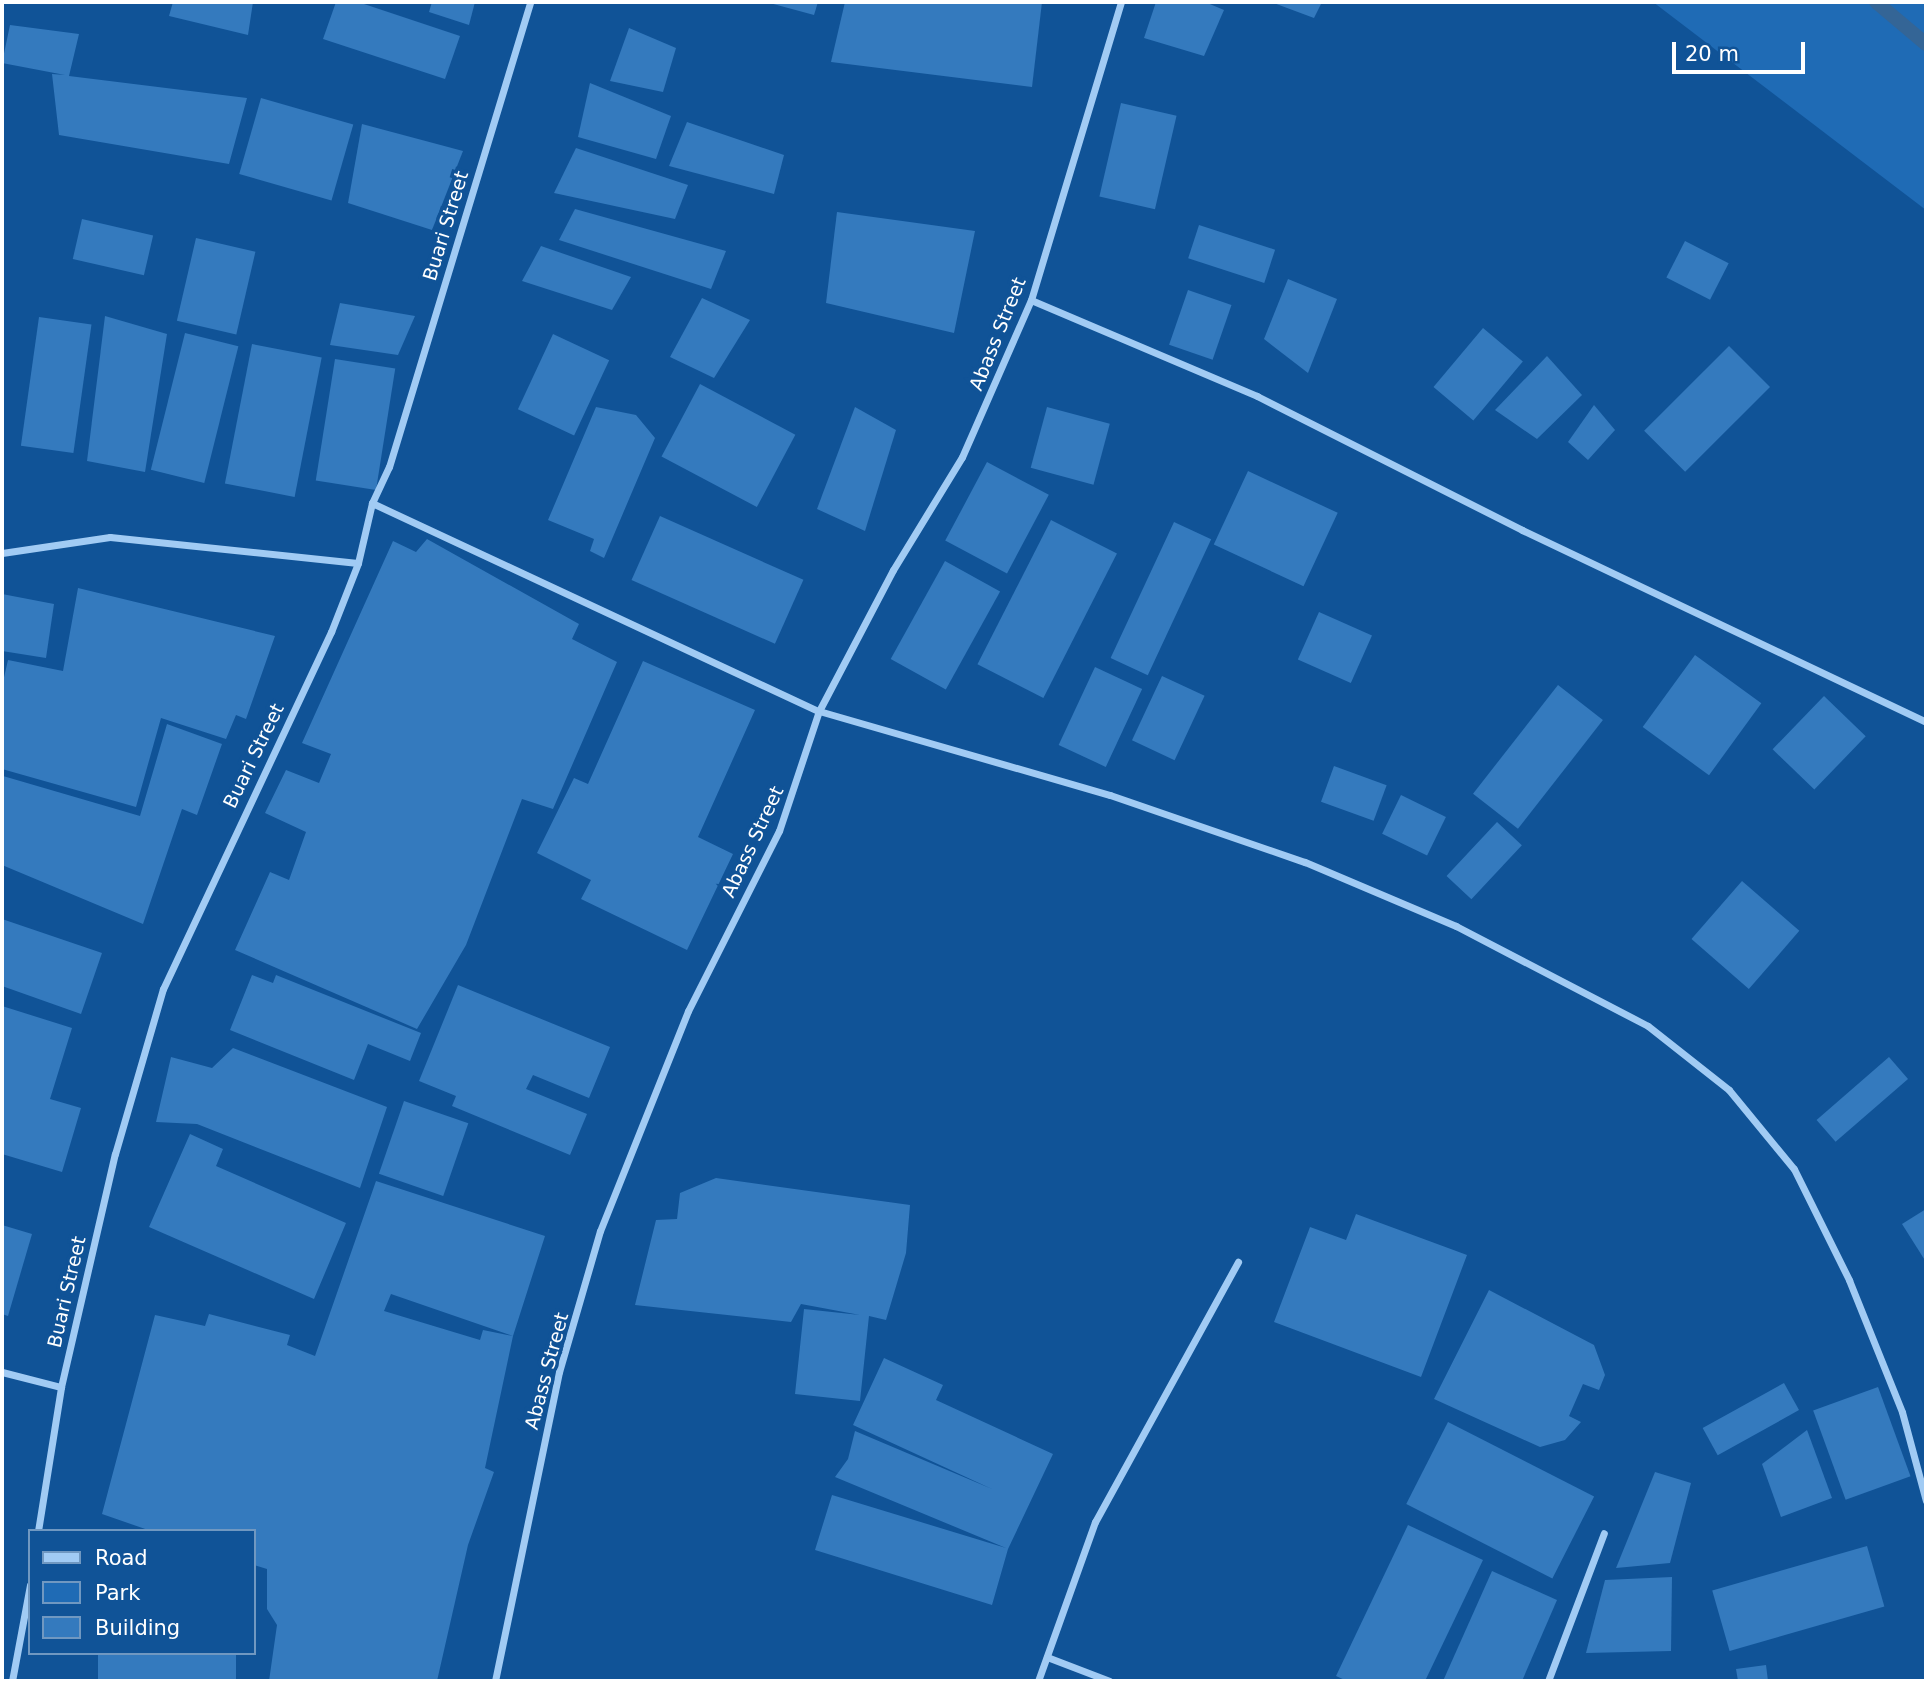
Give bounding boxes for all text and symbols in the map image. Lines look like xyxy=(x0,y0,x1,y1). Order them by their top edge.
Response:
scale bar xyxy=(1676,28,1809,72)
text: 20 m xyxy=(1685,42,1739,66)
street label: Buari Street xyxy=(418,168,474,284)
street label: Abass Street xyxy=(965,274,1031,394)
street label: Buari Street xyxy=(219,700,289,812)
street label: Abass Street xyxy=(717,783,789,901)
street label: Buari Street xyxy=(43,1234,91,1350)
street label: Abass Street xyxy=(520,1310,574,1432)
legend xyxy=(28,1529,256,1655)
text: Road xyxy=(95,1546,148,1570)
text: Park xyxy=(95,1581,140,1605)
text: Building xyxy=(95,1616,180,1640)

